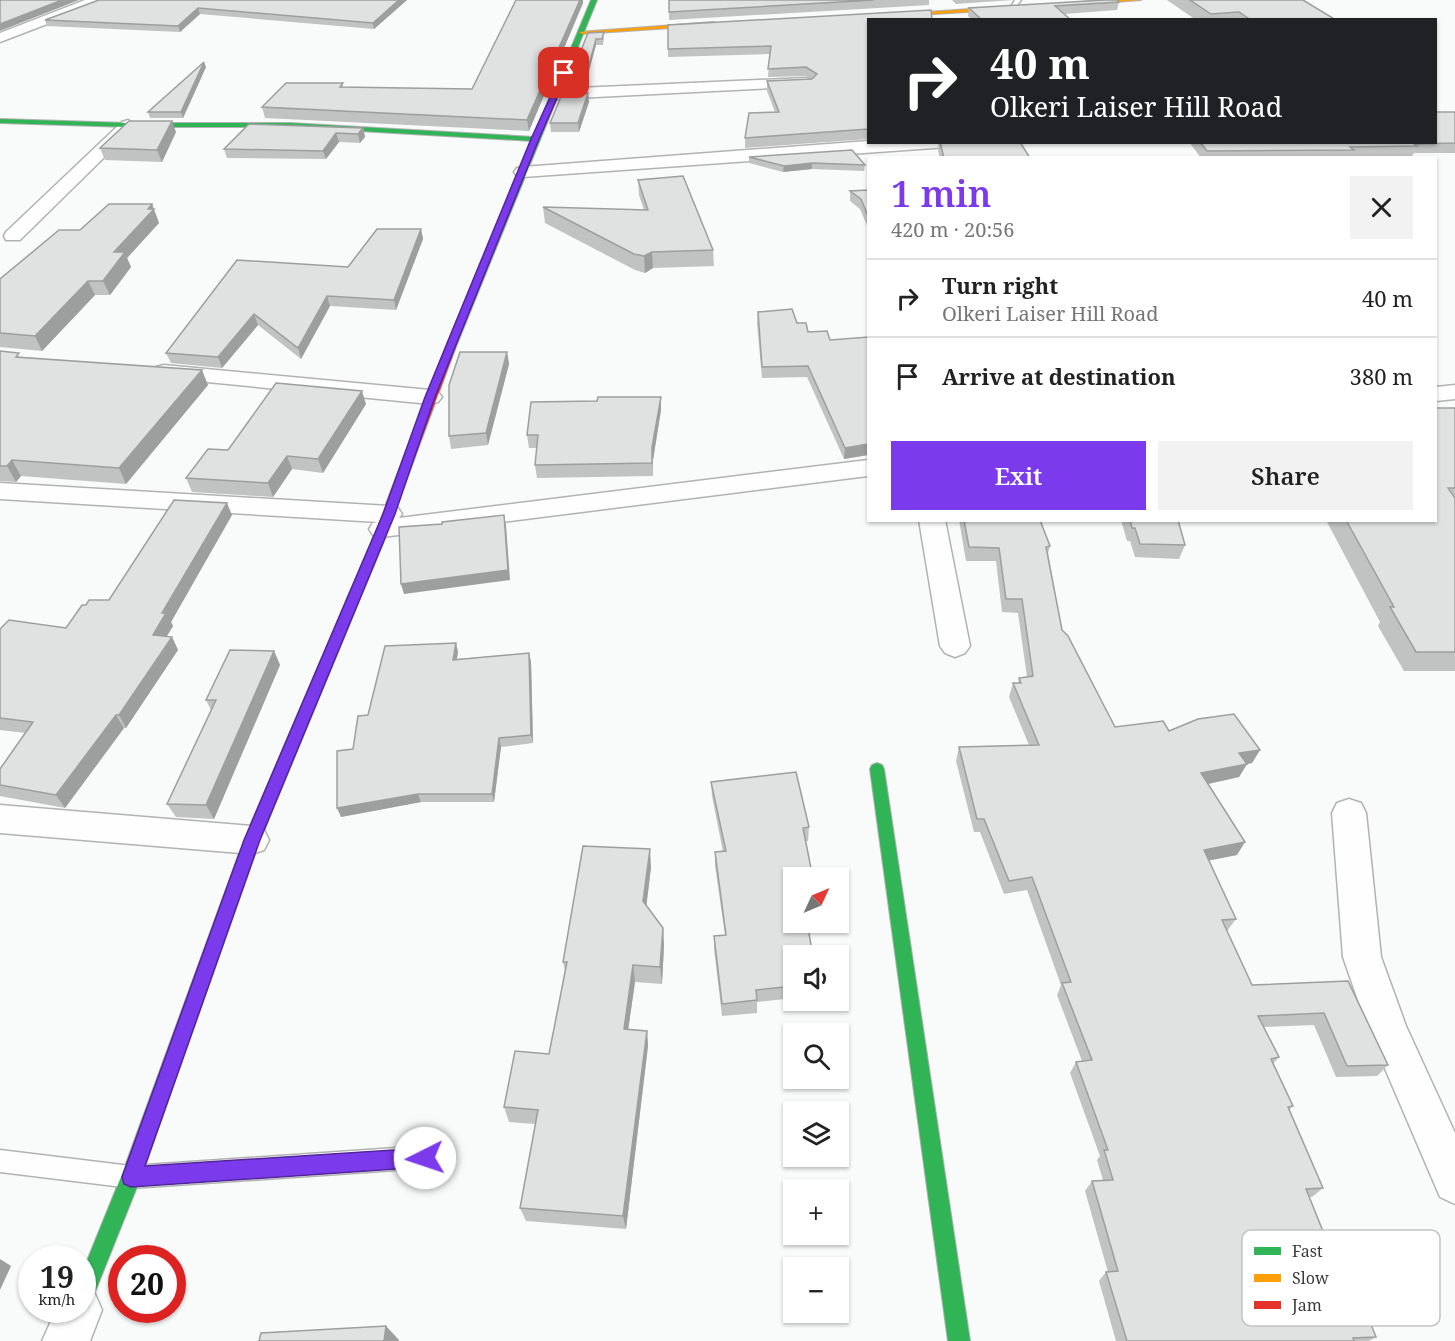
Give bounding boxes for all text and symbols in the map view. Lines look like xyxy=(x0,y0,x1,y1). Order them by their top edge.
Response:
text: 40 m xyxy=(990,34,1090,91)
icon: right xyxy=(891,42,969,120)
pin xyxy=(538,47,589,98)
icon: arrive xyxy=(547,56,580,89)
text: Olkeri Laiser Hill Road xyxy=(990,88,1282,125)
text: 1 min xyxy=(891,169,992,218)
button: close xyxy=(1350,176,1413,239)
text: 420 m · 20:56 xyxy=(891,216,1014,243)
text: Turn right xyxy=(942,270,1058,300)
icon: right xyxy=(891,282,924,315)
text: 40 m xyxy=(1362,283,1413,313)
text: Olkeri Laiser Hill Road xyxy=(942,300,1159,327)
icon: arrive xyxy=(891,360,924,393)
text: Arrive at destination xyxy=(942,361,1176,391)
text: 380 m xyxy=(1350,361,1413,391)
button: Exit xyxy=(891,441,1146,510)
button: Share xyxy=(1158,441,1413,510)
north arrow xyxy=(783,867,849,933)
map controls xyxy=(783,867,849,1323)
button: sound xyxy=(783,945,849,1011)
button: search xyxy=(783,1023,849,1089)
button: layers xyxy=(783,1101,849,1167)
position arrow xyxy=(393,1126,457,1190)
button: + xyxy=(783,1179,849,1245)
legend xyxy=(1242,1230,1440,1326)
text: Fast xyxy=(1292,1240,1323,1262)
speed limit sign: 20 xyxy=(108,1245,186,1323)
text: 19 xyxy=(40,1256,74,1297)
button: − xyxy=(783,1257,849,1323)
text: Slow xyxy=(1292,1267,1329,1289)
text: km/h xyxy=(39,1289,75,1309)
text: Jam xyxy=(1291,1294,1322,1316)

